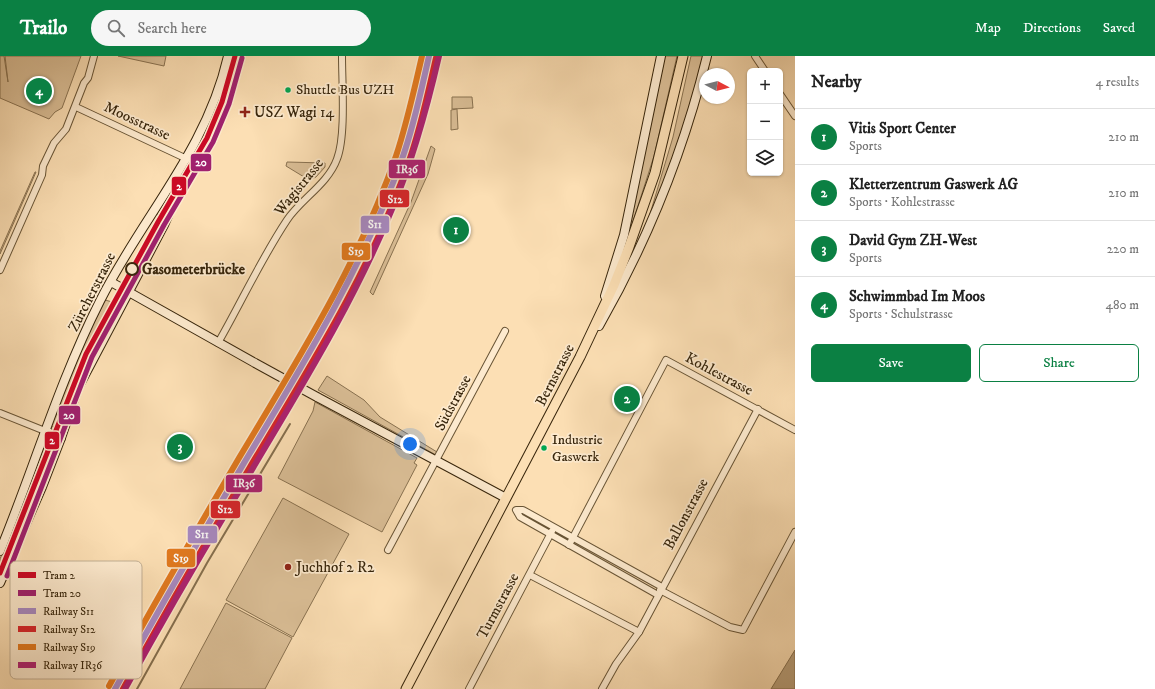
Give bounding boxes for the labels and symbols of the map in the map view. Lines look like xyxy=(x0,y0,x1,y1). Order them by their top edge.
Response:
north arrow xyxy=(699,68,735,104)
pin: 4 xyxy=(26,76,52,106)
place label: Shuttle Bus UZH xyxy=(296,81,394,99)
marker: Shuttle Bus UZH xyxy=(283,85,293,95)
street label: Moosstrasse xyxy=(101,97,173,145)
place label: USZ Wagi 14 xyxy=(254,103,334,122)
marker: USZ Wagi 14 xyxy=(239,106,251,118)
line badge: 20 xyxy=(190,153,212,172)
street label: Wagistrasse xyxy=(269,154,328,220)
text: 20 xyxy=(195,156,207,170)
line badge: IR36 xyxy=(388,159,426,179)
text: IR36 xyxy=(396,163,419,177)
line badge: 2 xyxy=(171,176,187,196)
text: 2 xyxy=(176,180,182,194)
line badge: S12 xyxy=(379,189,410,208)
text: S12 xyxy=(387,193,403,207)
line badge: S11 xyxy=(360,215,390,234)
pin: 1 xyxy=(443,215,469,245)
text: S11 xyxy=(368,218,382,232)
line badge: S19 xyxy=(341,242,371,261)
text: S19 xyxy=(348,245,364,259)
street label: Zürcherstrasse xyxy=(64,249,120,335)
place label: Gasometerbrücke xyxy=(142,260,246,279)
marker: Gasometerbrücke xyxy=(125,262,139,276)
street label: Bernstrasse xyxy=(531,341,579,409)
street label: Kohlestrasse xyxy=(682,348,756,400)
street label: Südstrasse xyxy=(430,372,476,434)
pin: 2 xyxy=(614,384,640,414)
line badge: 20 xyxy=(58,405,81,425)
text: 20 xyxy=(63,409,75,423)
line badge: 2 xyxy=(44,431,60,450)
place label: Industrie Gaswerk xyxy=(552,431,603,466)
pin: 3 xyxy=(167,432,193,462)
text: 2 xyxy=(49,434,55,448)
your location xyxy=(400,434,420,454)
marker: Industrie Gaswerk xyxy=(539,443,549,453)
line badge: IR36 xyxy=(225,474,263,493)
street label: Ballonstrasse xyxy=(659,475,713,553)
text: IR36 xyxy=(233,477,256,491)
line badge: S12 xyxy=(210,500,241,519)
text: S12 xyxy=(217,503,233,517)
line badge: S11 xyxy=(187,525,218,544)
text: S11 xyxy=(195,528,209,542)
line badge: S19 xyxy=(166,548,196,568)
text: S19 xyxy=(173,552,189,566)
place label: Juchhof 2 R2 xyxy=(294,558,375,577)
legend xyxy=(10,561,142,679)
marker: Juchhof 2 R2 xyxy=(283,562,293,572)
text: Tram 2 xyxy=(43,569,76,583)
street label: Turmstrasse xyxy=(473,570,523,642)
text: Tram 20 xyxy=(43,587,81,601)
text: Railway S11 xyxy=(43,605,94,619)
text: Railway S12 xyxy=(43,623,96,637)
text: Railway S19 xyxy=(43,641,96,655)
text: Railway IR36 xyxy=(43,659,103,673)

